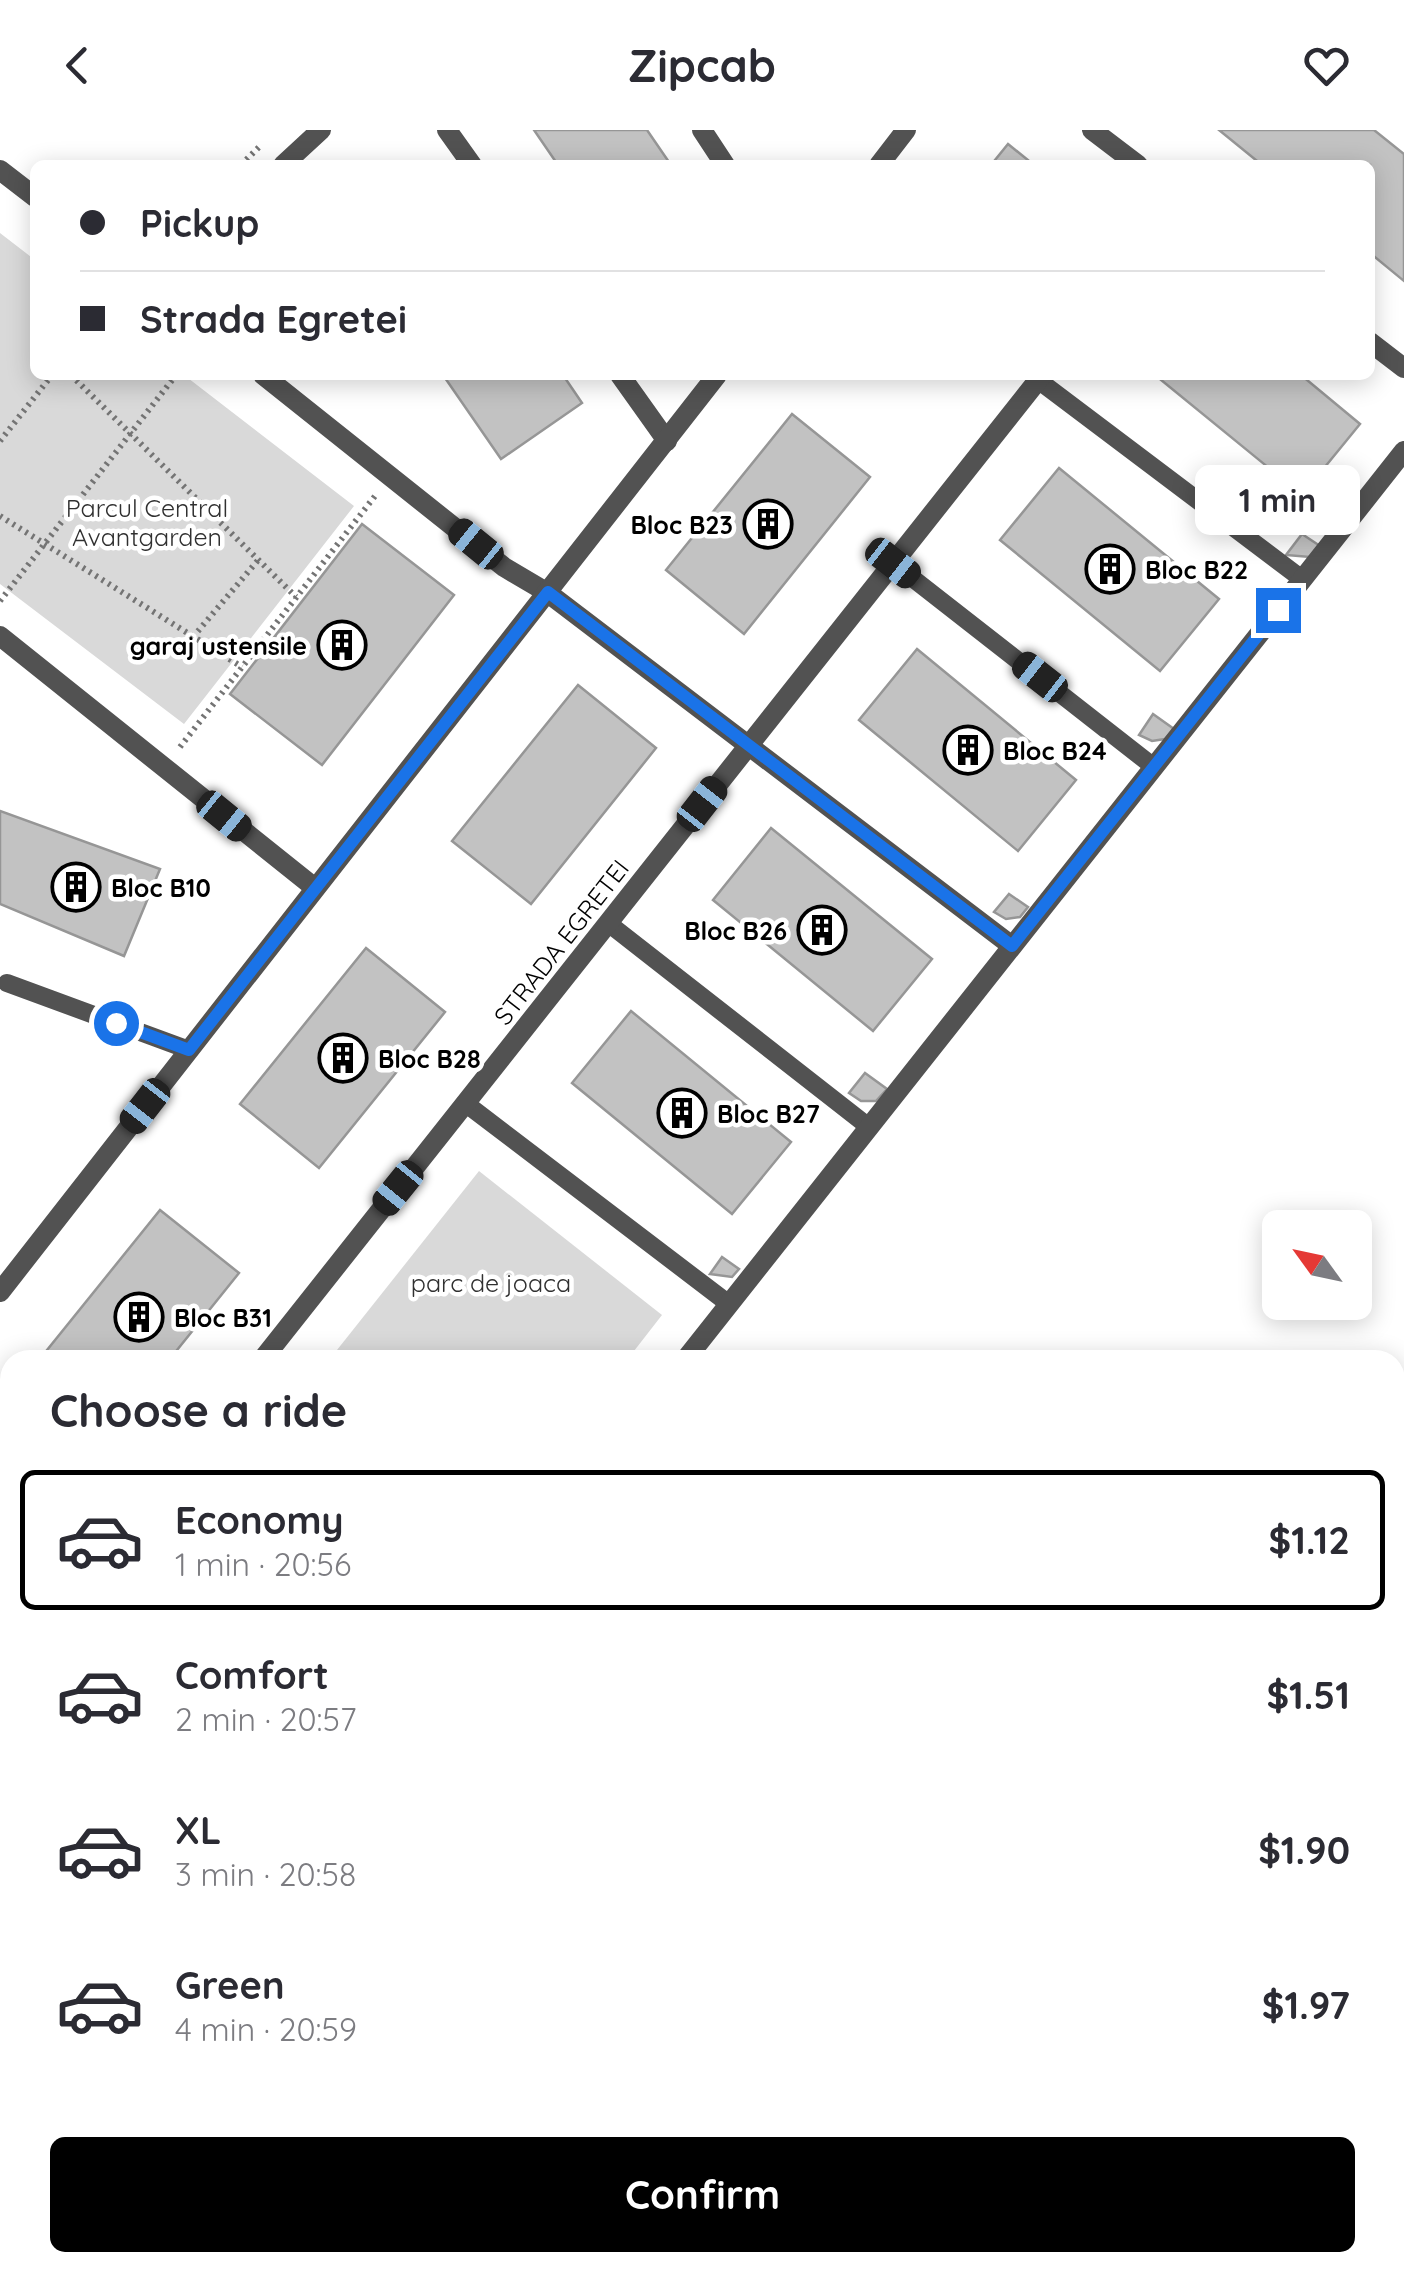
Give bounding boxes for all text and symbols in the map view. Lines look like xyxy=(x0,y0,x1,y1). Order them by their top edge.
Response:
text: Zipcab xyxy=(628,37,776,93)
icon: back xyxy=(50,38,105,93)
icon: heart xyxy=(1299,38,1354,93)
text: Pickup xyxy=(140,199,259,247)
text: Strada Egretei xyxy=(140,295,407,343)
callout: 1 min xyxy=(1196,465,1360,535)
text: 1 min xyxy=(1239,480,1316,520)
park label: Parcul Central Avantgarden xyxy=(66,492,228,552)
building icon: Bloc B23 xyxy=(742,498,794,550)
place label: Bloc B23 xyxy=(631,509,733,540)
car xyxy=(443,513,509,575)
car xyxy=(860,533,926,593)
building icon: Bloc B22 xyxy=(1084,543,1136,595)
place label: Bloc B22 xyxy=(1145,554,1248,585)
route end xyxy=(1256,588,1301,633)
building icon: garaj ustensile xyxy=(316,619,368,671)
place label: garaj ustensile xyxy=(130,630,307,661)
car xyxy=(1007,647,1073,707)
building icon: Bloc B24 xyxy=(942,724,994,776)
place label: Bloc B24 xyxy=(1003,735,1107,766)
car xyxy=(672,771,732,837)
car xyxy=(191,785,257,847)
street label: STRADA EGRETEI xyxy=(487,853,635,1031)
building icon: Bloc B10 xyxy=(50,861,102,913)
place label: Bloc B10 xyxy=(111,872,211,903)
building icon: Bloc B26 xyxy=(796,904,848,956)
place label: Bloc B26 xyxy=(684,915,787,946)
route start xyxy=(94,1001,139,1046)
building icon: Bloc B28 xyxy=(317,1032,369,1084)
place label: Bloc B28 xyxy=(378,1043,481,1074)
car xyxy=(115,1073,175,1139)
building icon: Bloc B27 xyxy=(656,1087,708,1139)
place label: Bloc B27 xyxy=(717,1098,820,1129)
car xyxy=(367,1155,429,1221)
north arrow xyxy=(1262,1210,1372,1320)
map controls xyxy=(1262,1210,1372,1320)
park label: parc de joaca xyxy=(411,1267,571,1298)
building icon: Bloc B31 xyxy=(113,1291,165,1343)
place label: Bloc B31 xyxy=(174,1302,272,1333)
text: Choose a ride xyxy=(50,1382,347,1438)
icon: car xyxy=(55,1495,145,1585)
text: Economy xyxy=(175,1496,344,1544)
text: $1.12 xyxy=(1269,1516,1350,1564)
text: 1 min · 20:56 xyxy=(175,1544,351,1584)
icon: car xyxy=(55,1650,145,1740)
text: Comfort xyxy=(175,1651,329,1699)
text: $1.51 xyxy=(1266,1671,1350,1719)
text: 2 min · 20:57 xyxy=(175,1699,356,1739)
icon: car xyxy=(55,1805,145,1895)
text: XL xyxy=(175,1806,221,1854)
text: $1.90 xyxy=(1258,1826,1350,1874)
text: 3 min · 20:58 xyxy=(175,1854,356,1894)
icon: car xyxy=(55,1960,145,2050)
text: Green xyxy=(175,1961,285,2009)
text: $1.97 xyxy=(1262,1981,1350,2029)
text: 4 min · 20:59 xyxy=(175,2009,357,2049)
button: Confirm xyxy=(50,2137,1355,2252)

